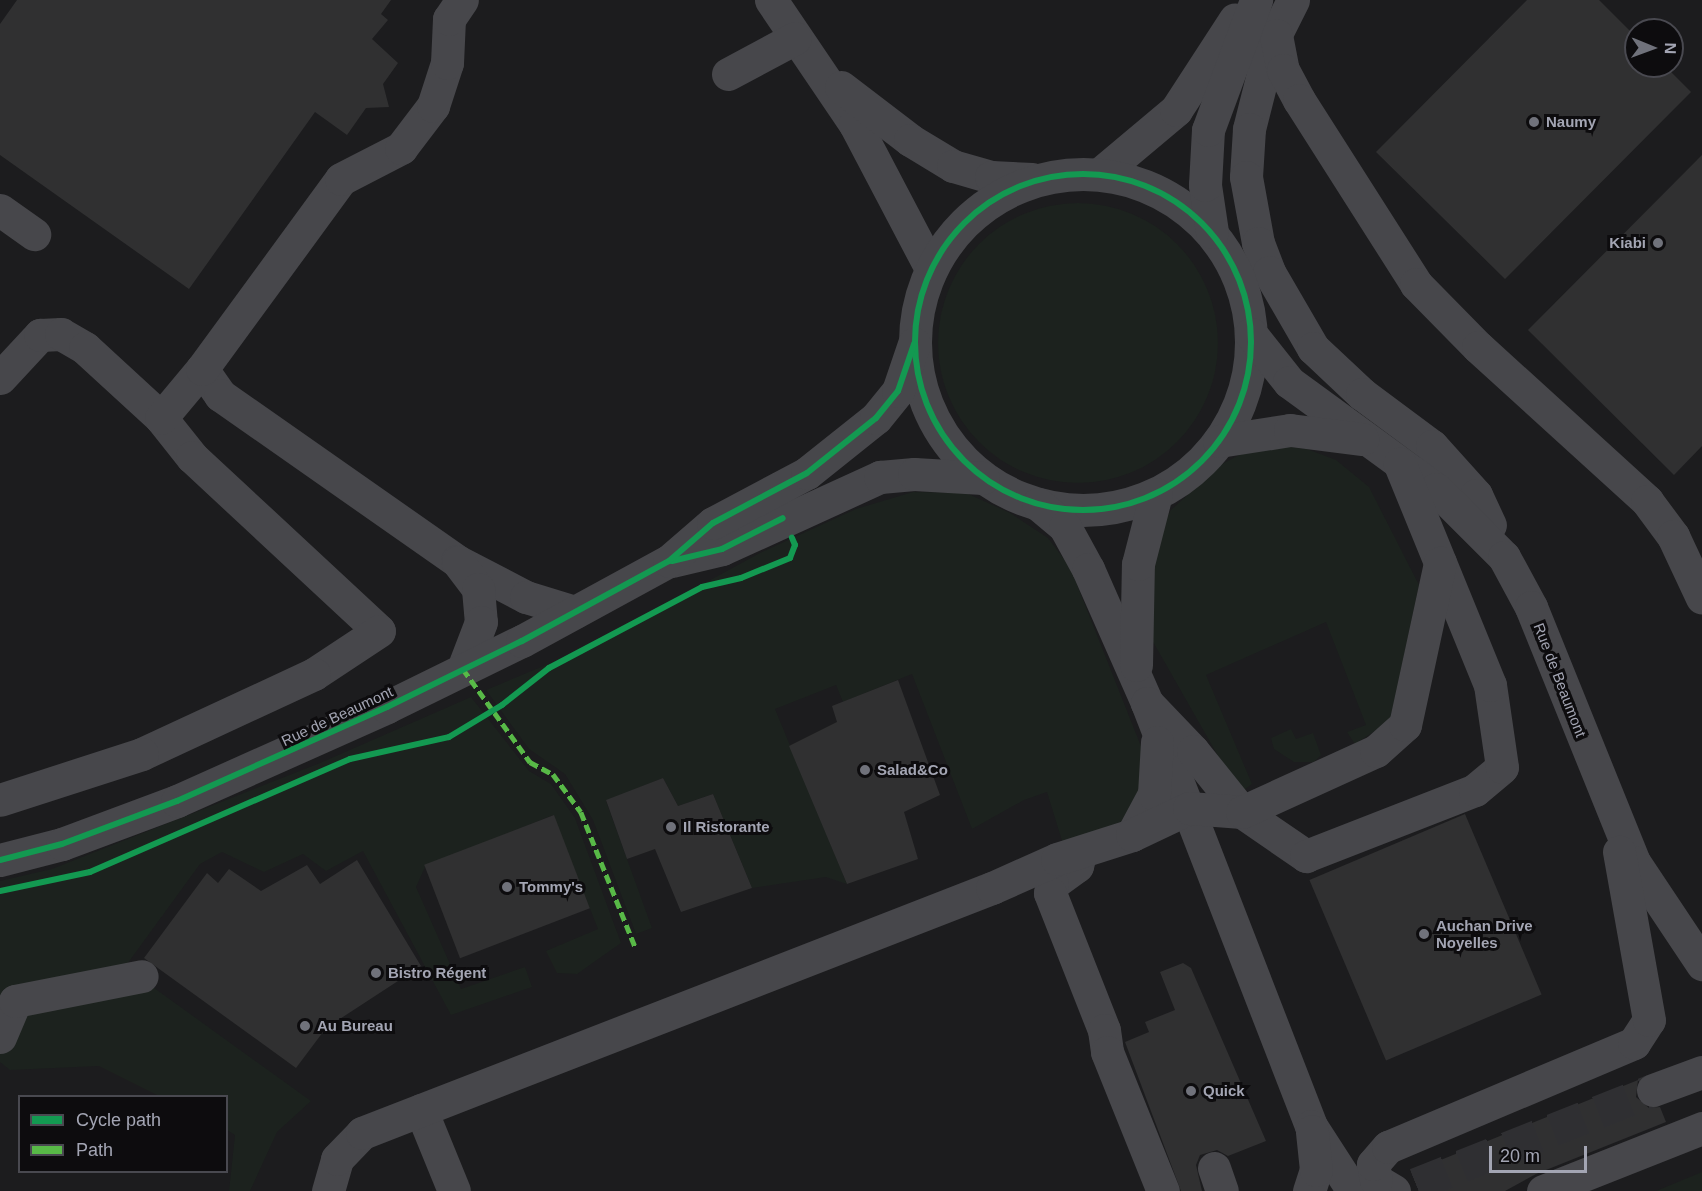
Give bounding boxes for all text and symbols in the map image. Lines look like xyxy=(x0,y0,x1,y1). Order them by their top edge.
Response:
north arrow xyxy=(1624,18,1684,78)
text: N xyxy=(1662,42,1679,54)
place label: Naumy xyxy=(1546,113,1596,131)
marker: Naumy xyxy=(1527,115,1541,129)
place label: Kiabi xyxy=(1609,234,1646,252)
marker: Kiabi xyxy=(1651,236,1665,250)
street label: Rue de Beaumont xyxy=(1530,620,1590,740)
street label: Rue de Beaumont xyxy=(278,682,396,750)
place label: Salad&Co xyxy=(877,761,948,779)
marker: Salad&Co xyxy=(858,763,872,777)
place label: Il Ristorante xyxy=(683,818,770,836)
marker: Il Ristorante xyxy=(664,820,678,834)
place label: Tommy's xyxy=(519,878,583,896)
marker: Tommy's xyxy=(500,880,514,894)
place label: Auchan Drive Noyelles xyxy=(1436,916,1533,951)
marker: Auchan Drive Noyelles xyxy=(1417,927,1431,941)
place label: Bistro Régent xyxy=(388,964,486,982)
marker: Bistro Régent xyxy=(369,966,383,980)
place label: Au Bureau xyxy=(317,1017,393,1035)
marker: Au Bureau xyxy=(298,1019,312,1033)
place label: Quick xyxy=(1203,1082,1245,1100)
marker: Quick xyxy=(1184,1084,1198,1098)
legend xyxy=(18,1095,228,1173)
text: Cycle path xyxy=(76,1110,161,1130)
scale bar xyxy=(1492,1134,1590,1172)
text: Path xyxy=(76,1140,113,1160)
text: 20 m xyxy=(1500,1146,1540,1166)

